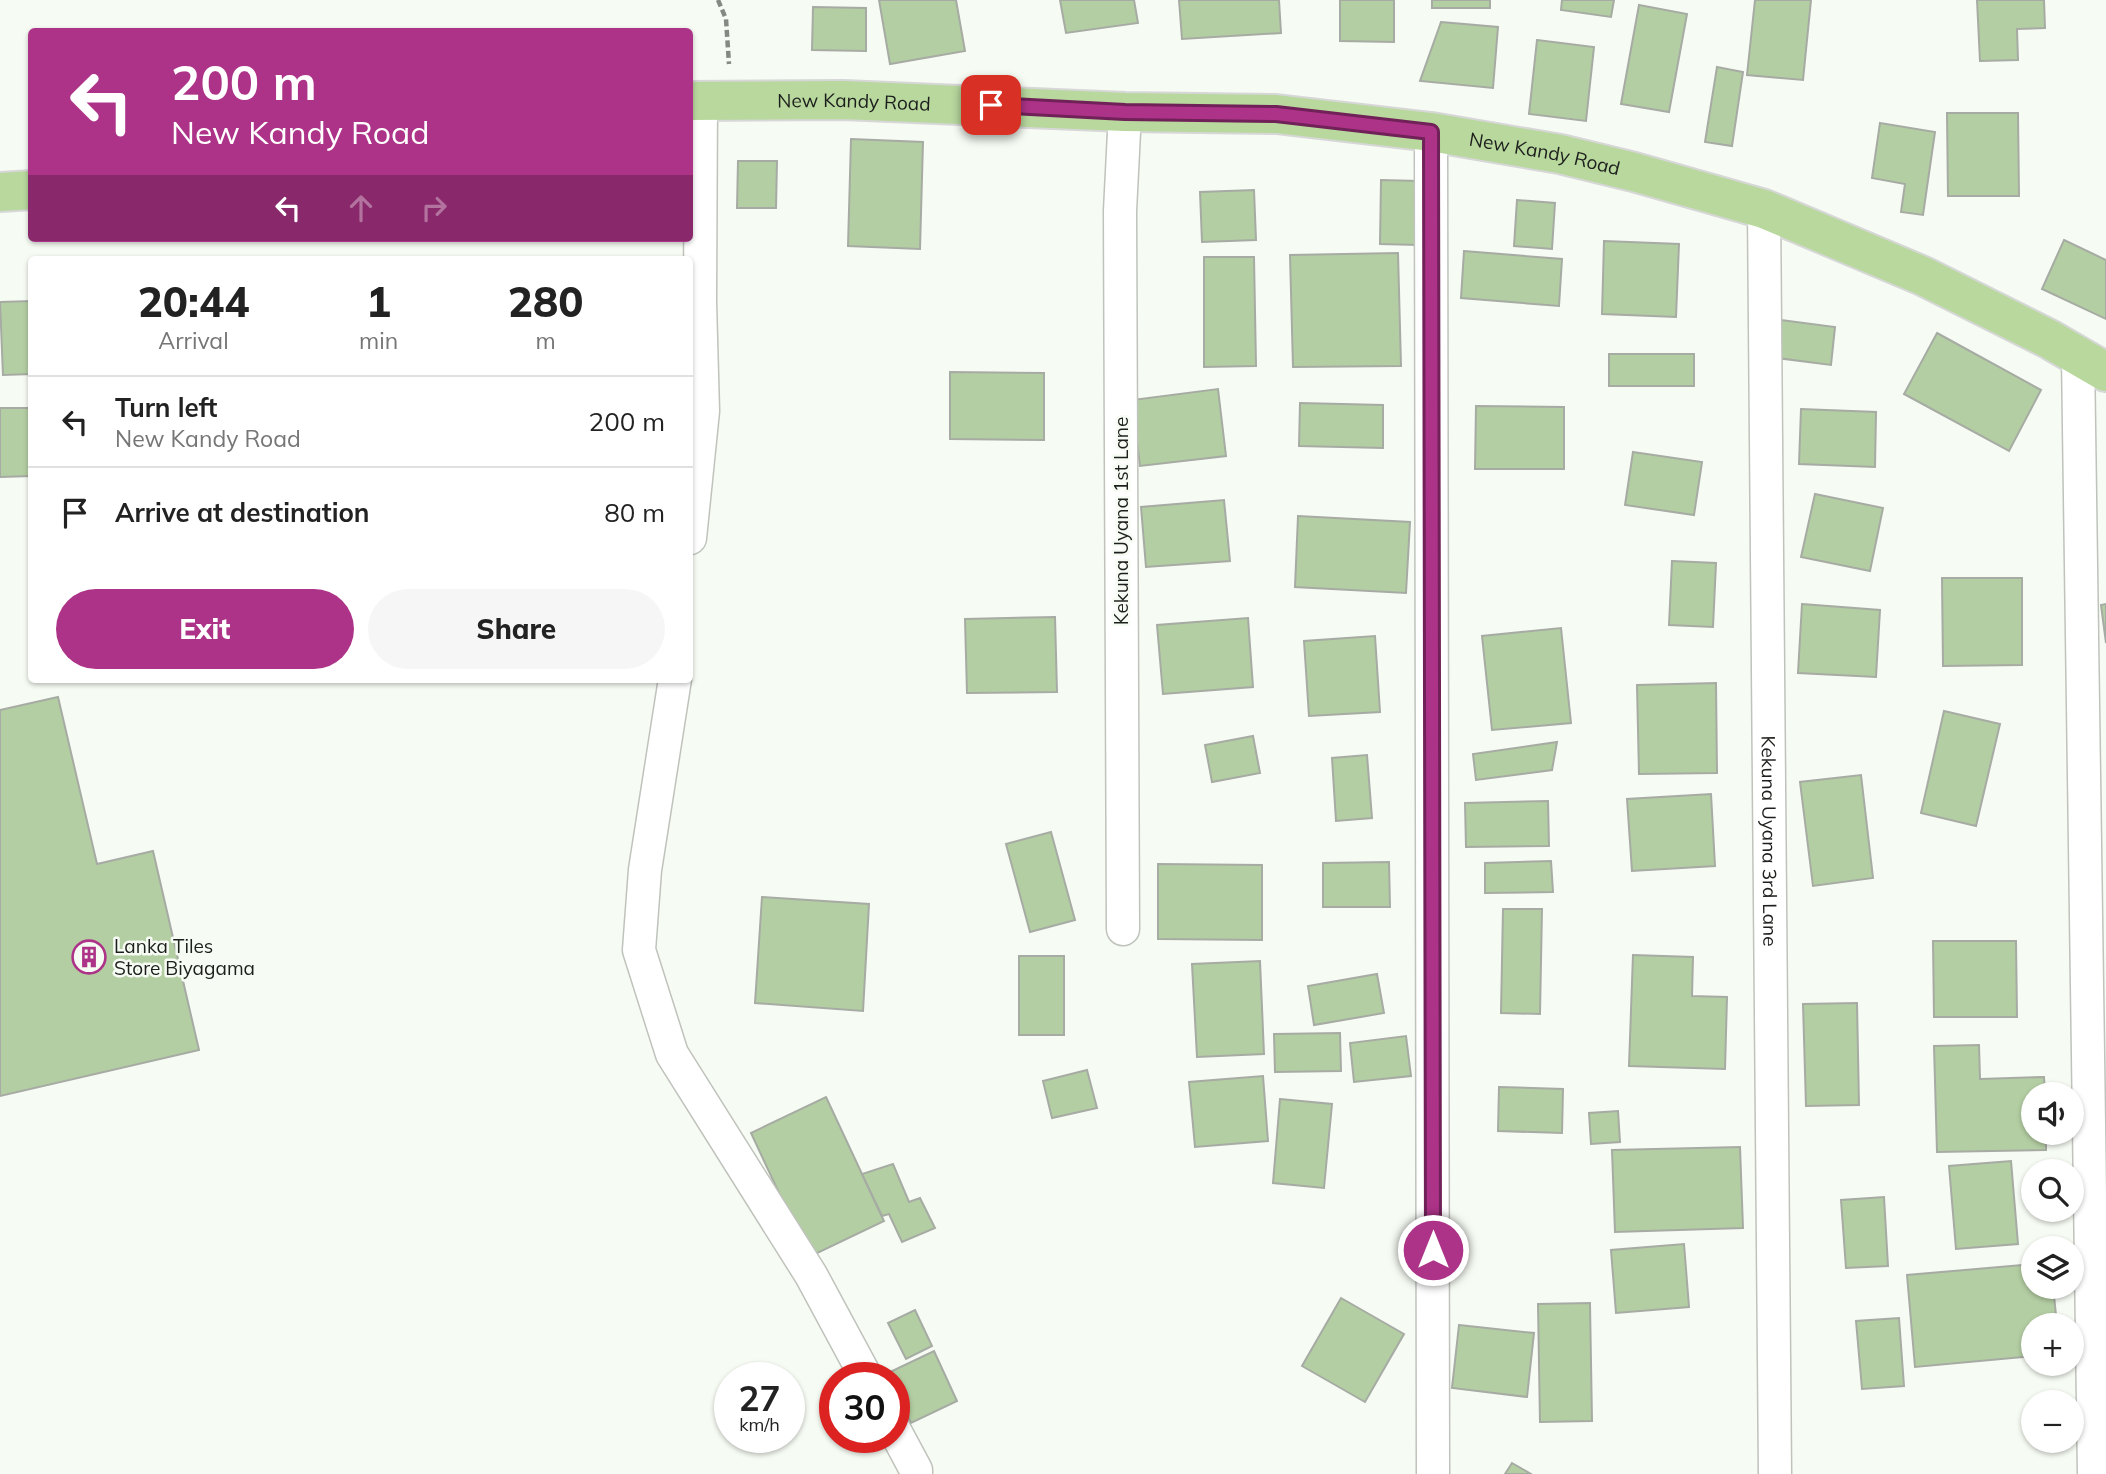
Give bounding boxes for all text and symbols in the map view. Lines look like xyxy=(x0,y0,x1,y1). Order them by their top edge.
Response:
text: 200 m xyxy=(171,51,317,112)
icon: left xyxy=(56,56,147,147)
pin xyxy=(961,75,1021,135)
icon: arrive xyxy=(972,86,1010,124)
street label: New Kandy Road xyxy=(777,88,931,116)
text: New Kandy Road xyxy=(171,112,430,152)
street label: New Kandy Road xyxy=(1467,127,1623,180)
icon: left xyxy=(269,189,307,227)
icon: ahead xyxy=(342,189,380,227)
icon: right xyxy=(415,189,453,227)
text: 20:44 xyxy=(138,275,249,328)
text: 1 xyxy=(366,275,391,328)
text: 280 xyxy=(508,275,583,328)
text: Arrival xyxy=(158,326,229,355)
text: min xyxy=(359,326,398,355)
text: m xyxy=(535,326,556,355)
text: Turn left xyxy=(115,391,217,424)
icon: left xyxy=(56,403,94,441)
text: 200 m xyxy=(589,405,665,438)
street label: Kekuna Uyana 1st Lane xyxy=(1109,417,1133,625)
text: New Kandy Road xyxy=(115,424,301,453)
icon: arrive xyxy=(56,494,94,532)
text: Arrive at destination xyxy=(115,496,370,529)
text: 80 m xyxy=(604,496,665,529)
button: Exit xyxy=(56,589,354,669)
button: Share xyxy=(368,589,665,669)
street label: Kekuna Uyana 3rd Lane xyxy=(1757,735,1782,947)
place label: Lanka Tiles Store Biyagama xyxy=(114,934,255,980)
building icon: Lanka Tiles Store Biyagama xyxy=(70,938,108,976)
map controls xyxy=(2021,1082,2084,1453)
button: sound xyxy=(2021,1082,2084,1145)
button: search xyxy=(2021,1159,2084,1222)
position arrow xyxy=(1396,1213,1470,1287)
button: layers xyxy=(2021,1236,2084,1299)
button: + xyxy=(2021,1313,2084,1376)
speed limit sign: 30 xyxy=(819,1362,910,1453)
text: 27 xyxy=(738,1376,781,1420)
button: − xyxy=(2021,1390,2084,1453)
text: km/h xyxy=(739,1413,780,1436)

